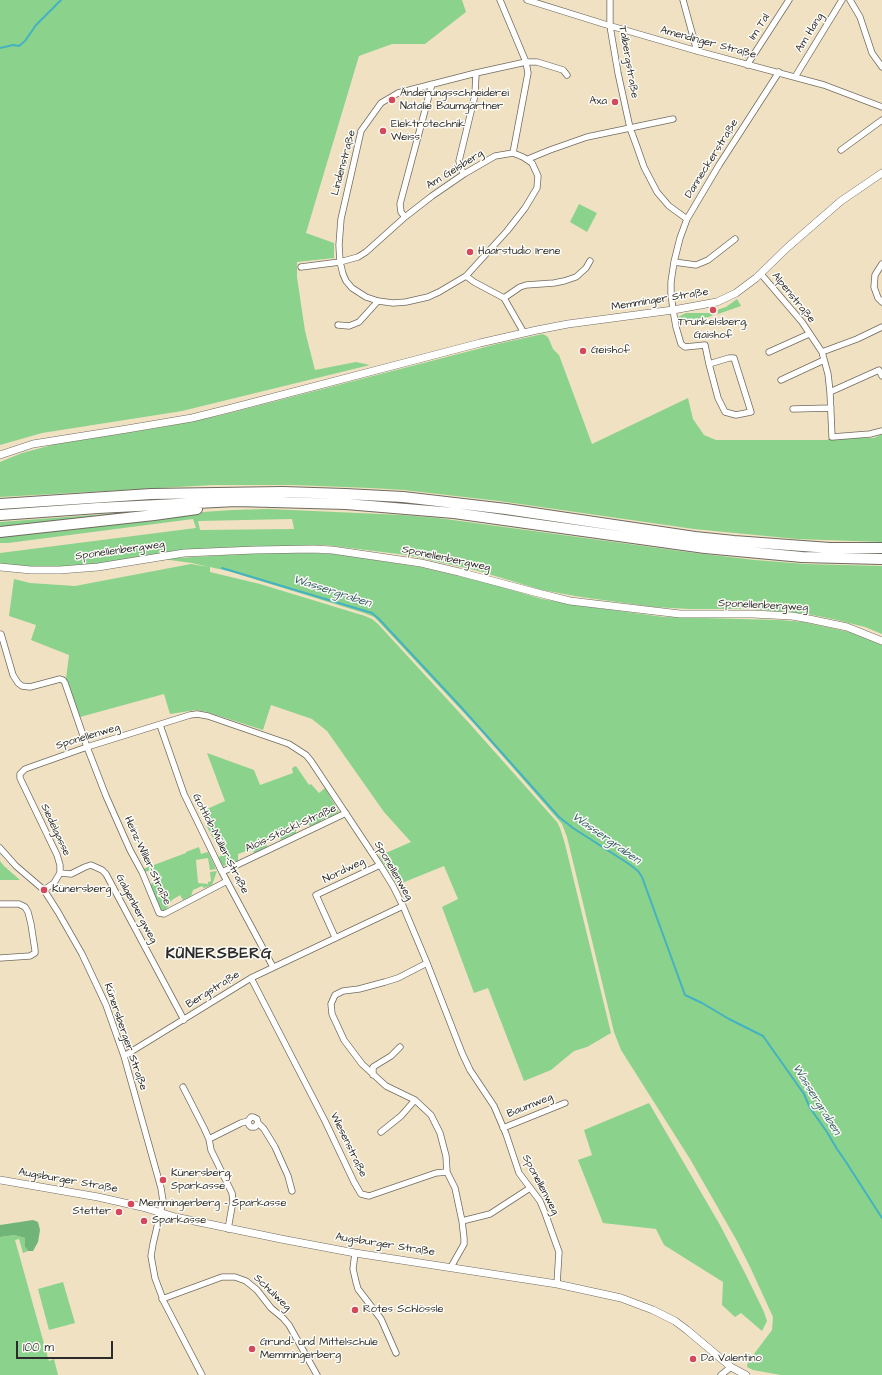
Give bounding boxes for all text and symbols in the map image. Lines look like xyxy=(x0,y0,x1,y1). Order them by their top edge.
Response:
street label: Im Tal xyxy=(747,11,773,43)
street label: Am Hang xyxy=(793,11,827,55)
street label: Amendinger Straße xyxy=(659,24,757,62)
street label: Talbergstraße xyxy=(615,25,641,99)
place label: Änderungsschneiderei Natalie Baumgärtner xyxy=(400,87,509,113)
marker: Änderungsschneiderei Natalie Baumgärtner xyxy=(387,95,397,105)
place label: Axa xyxy=(589,95,607,109)
marker: Axa xyxy=(610,97,620,107)
street label: Danneckerstraße xyxy=(682,117,742,201)
place label: Elektrotechnik Weiss xyxy=(391,118,465,144)
marker: Elektrotechnik Weiss xyxy=(378,126,388,136)
street label: Lindenstraße xyxy=(329,129,359,197)
street label: Am Geisberg xyxy=(424,147,486,193)
place label: Haarstudio Irene xyxy=(478,245,561,259)
marker: Haarstudio Irene xyxy=(465,247,475,257)
street label: Alpenstraße xyxy=(768,270,818,326)
street label: Memminger Straße xyxy=(610,286,710,314)
marker: Trunkelsberg, Gaishof xyxy=(708,305,718,315)
place label: Trunkelsberg, Gaishof xyxy=(678,316,748,342)
place label: Geishof xyxy=(591,344,630,358)
marker: Geishof xyxy=(578,346,588,356)
street label: Sponellenbergweg xyxy=(74,538,166,564)
street label: Sponellenbergweg xyxy=(401,543,491,575)
water label: Wassergraben xyxy=(291,573,373,611)
street label: Sponellenbergweg xyxy=(718,597,808,615)
street label: Sponellenweg xyxy=(54,721,122,753)
street label: Gottlob-Müller-Straße xyxy=(189,792,251,896)
street label: Siedelgasse xyxy=(37,802,73,858)
street label: Alois-Stöckl-Straße xyxy=(243,802,339,856)
water label: Wassergraben xyxy=(569,810,643,868)
street label: Heinz-Willer-Straße xyxy=(121,814,173,908)
street label: Sponellenweg xyxy=(371,839,415,903)
street label: Nordweg xyxy=(321,855,367,887)
street label: Galgenbergweg xyxy=(112,872,160,946)
place label: Künersberg xyxy=(52,883,111,897)
marker: Künersberg xyxy=(39,885,49,895)
district label: KÜNERSBERG xyxy=(166,946,272,964)
street label: Bergstraße xyxy=(184,968,242,1012)
street label: Künersberger Straße xyxy=(100,982,150,1092)
water label: Wassergraben xyxy=(789,1062,843,1138)
street label: Baumweg xyxy=(505,1091,555,1121)
street label: Wiesenstraße xyxy=(327,1110,369,1180)
street label: Sponellenweg xyxy=(519,1153,561,1217)
street label: Augsburger Straße xyxy=(17,1166,119,1196)
place label: Künersberg, Sparkasse xyxy=(171,1167,232,1193)
marker: Künersberg, Sparkasse xyxy=(158,1175,168,1185)
place label: Memmingerberg - Sparkasse xyxy=(139,1197,286,1211)
marker: Memmingerberg - Sparkasse xyxy=(126,1199,136,1209)
place label: Stetter xyxy=(73,1205,111,1219)
marker: Stetter xyxy=(114,1207,124,1217)
place label: Sparkasse xyxy=(152,1214,206,1228)
marker: Sparkasse xyxy=(139,1216,149,1226)
street label: Augsburger Straße xyxy=(334,1231,436,1259)
street label: Schulweg xyxy=(250,1272,294,1314)
place label: Rotes Schlössle xyxy=(363,1303,443,1317)
marker: Rotes Schlössle xyxy=(350,1305,360,1315)
scale bar xyxy=(18,1333,115,1359)
place label: Grund- und Mittelschule Memmingerberg xyxy=(260,1336,378,1362)
text: 100 m xyxy=(23,1339,54,1356)
marker: Grund- und Mittelschule Memmingerberg xyxy=(247,1344,257,1354)
place label: Da Valentino xyxy=(701,1352,762,1366)
marker: Da Valentino xyxy=(688,1354,698,1364)

